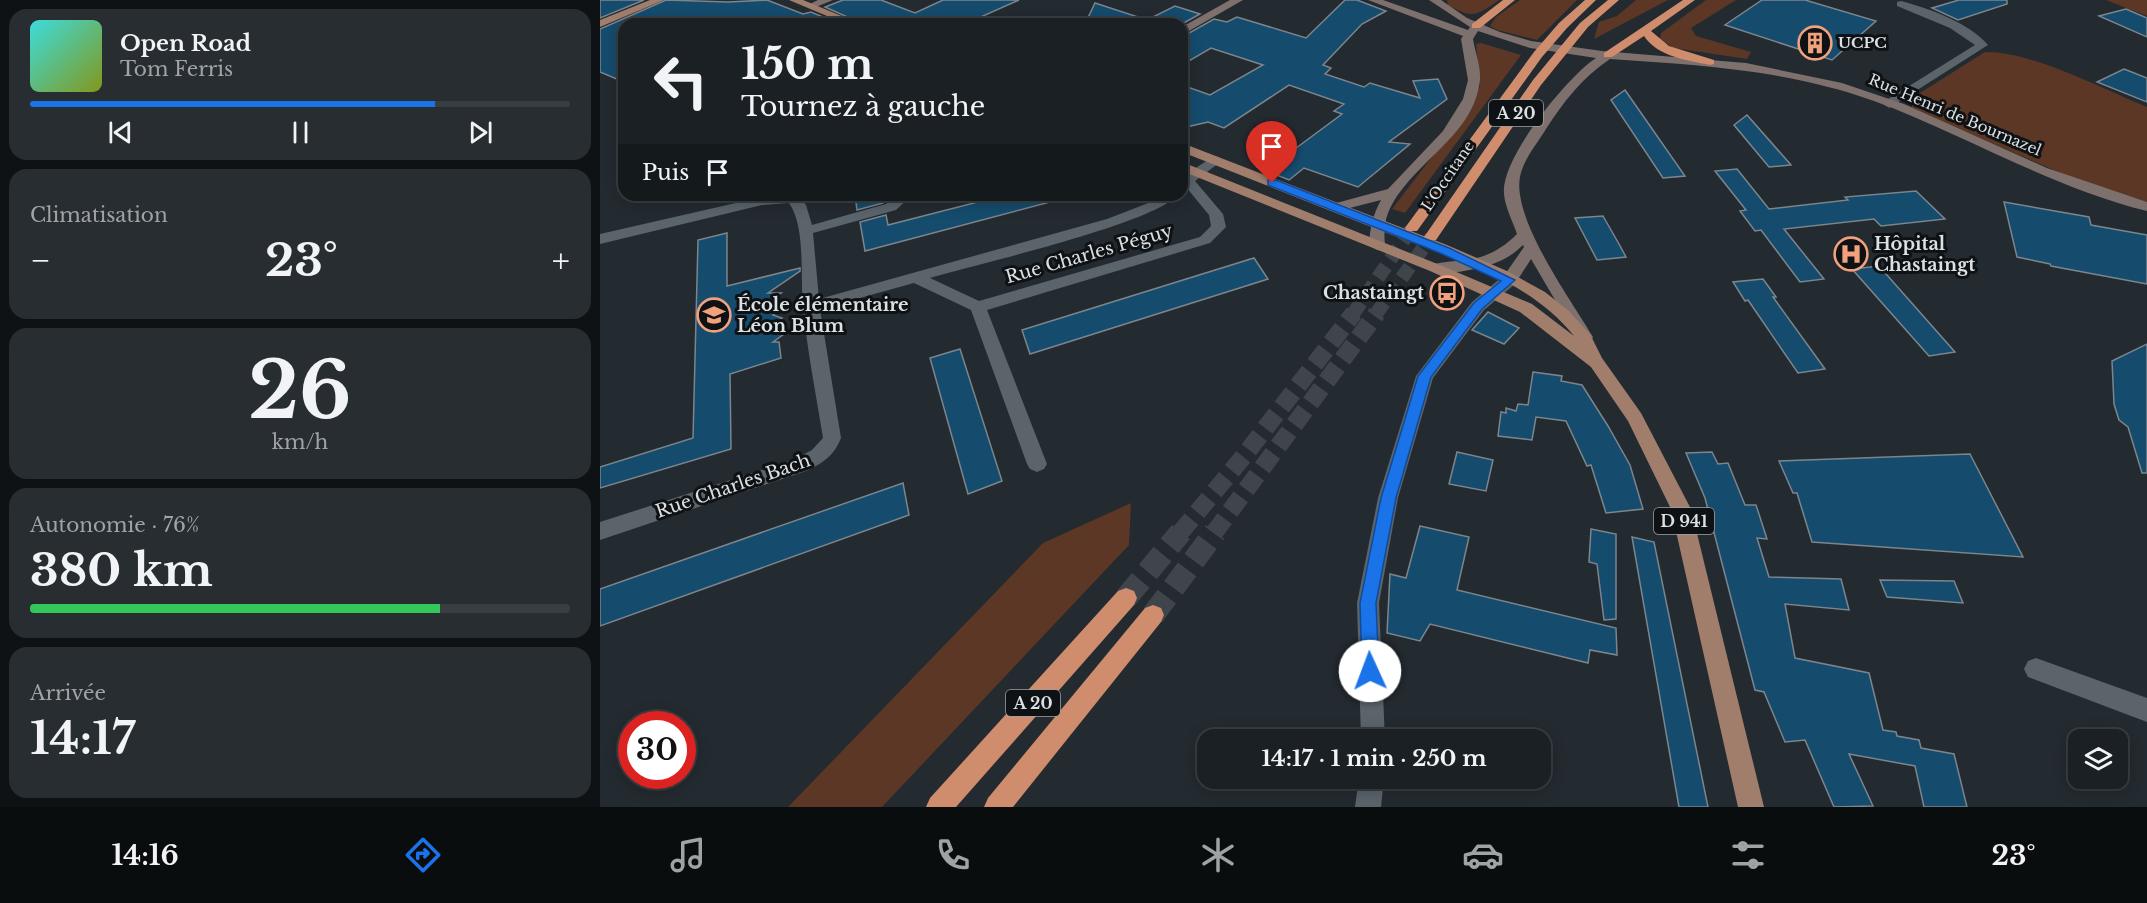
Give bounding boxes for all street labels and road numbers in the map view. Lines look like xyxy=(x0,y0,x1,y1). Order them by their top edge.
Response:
street label: Rue Henri de Bournazel xyxy=(1866,69,2045,160)
road number: A 20 xyxy=(1489,100,1543,126)
street label: L'Occitane xyxy=(1417,137,1478,215)
street label: Rue Charles Péguy xyxy=(1003,219,1176,288)
street label: Rue Charles Bach xyxy=(653,449,813,523)
road number: D 941 xyxy=(1654,508,1714,534)
road number: A 20 xyxy=(1006,690,1060,716)

